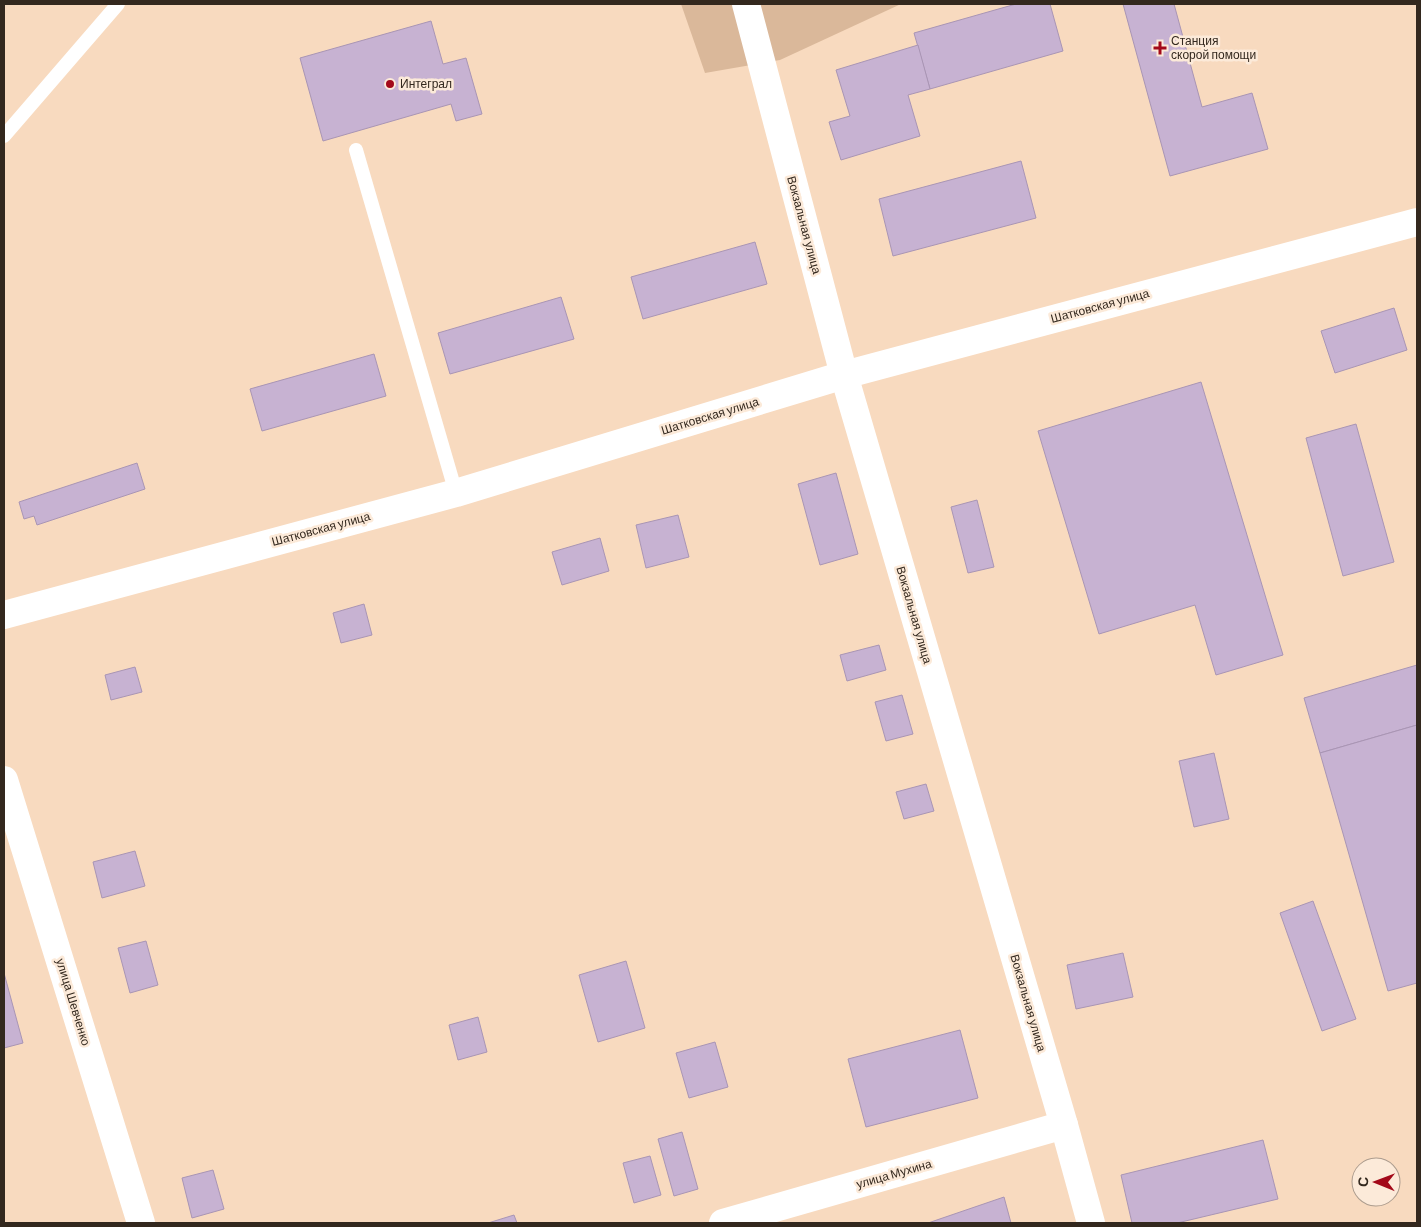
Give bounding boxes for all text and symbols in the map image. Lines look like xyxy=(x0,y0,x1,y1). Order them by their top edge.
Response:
place label: Станция скорой помощи xyxy=(1171,33,1256,62)
marker: Станция скорой помощи xyxy=(1153,41,1167,55)
place label: Интеграл xyxy=(400,76,452,91)
marker: Интеграл xyxy=(384,78,396,90)
street label: Вокзальная улица xyxy=(784,174,825,276)
street label: Шатковская улица xyxy=(1049,285,1151,326)
street label: Шатковская улица xyxy=(659,393,761,438)
street label: Шатковская улица xyxy=(270,508,372,549)
street label: Вокзальная улица xyxy=(893,564,936,666)
street label: Вокзальная улица xyxy=(1007,952,1050,1054)
street label: улица Шевченко xyxy=(53,956,94,1048)
street label: улица Мухина xyxy=(855,1156,933,1191)
north arrow xyxy=(1351,1157,1401,1207)
text: С xyxy=(1354,1177,1371,1187)

